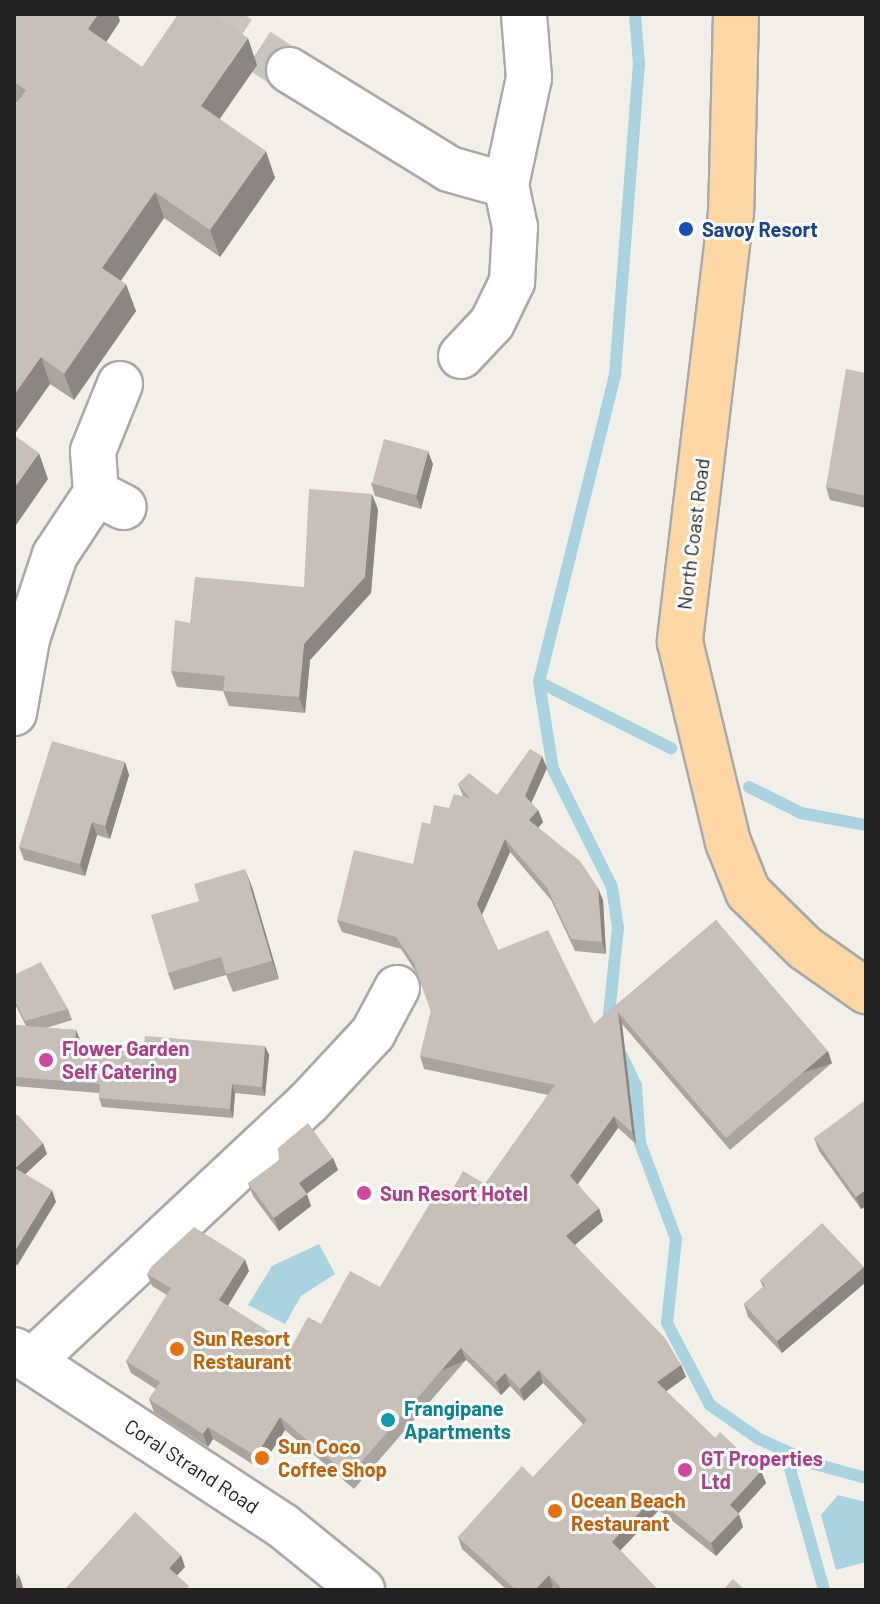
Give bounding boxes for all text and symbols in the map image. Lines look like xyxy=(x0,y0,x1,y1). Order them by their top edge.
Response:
place label: Savoy Resort xyxy=(702,217,818,241)
marker: Savoy Resort xyxy=(677,220,695,238)
street label: North Coast Road xyxy=(672,457,714,611)
place label: Flower Garden Self Catering xyxy=(62,1036,190,1083)
marker: Flower Garden Self Catering xyxy=(37,1051,55,1069)
place label: Sun Resort Hotel xyxy=(380,1181,528,1205)
marker: Sun Resort Hotel xyxy=(355,1184,373,1202)
place label: Sun Resort Restaurant xyxy=(193,1326,292,1373)
marker: Sun Resort Restaurant xyxy=(168,1340,186,1358)
place label: Frangipane Apartments xyxy=(404,1396,511,1443)
marker: Frangipane Apartments xyxy=(379,1411,397,1429)
street label: Coral Strand Road xyxy=(120,1414,264,1518)
place label: Sun Coco Coffee Shop xyxy=(278,1434,387,1481)
place label: GT Properties Ltd xyxy=(701,1446,823,1493)
marker: Sun Coco Coffee Shop xyxy=(253,1449,271,1467)
marker: GT Properties Ltd xyxy=(676,1461,694,1479)
place label: Ocean Beach Restaurant xyxy=(571,1488,686,1535)
marker: Ocean Beach Restaurant xyxy=(546,1502,564,1520)

